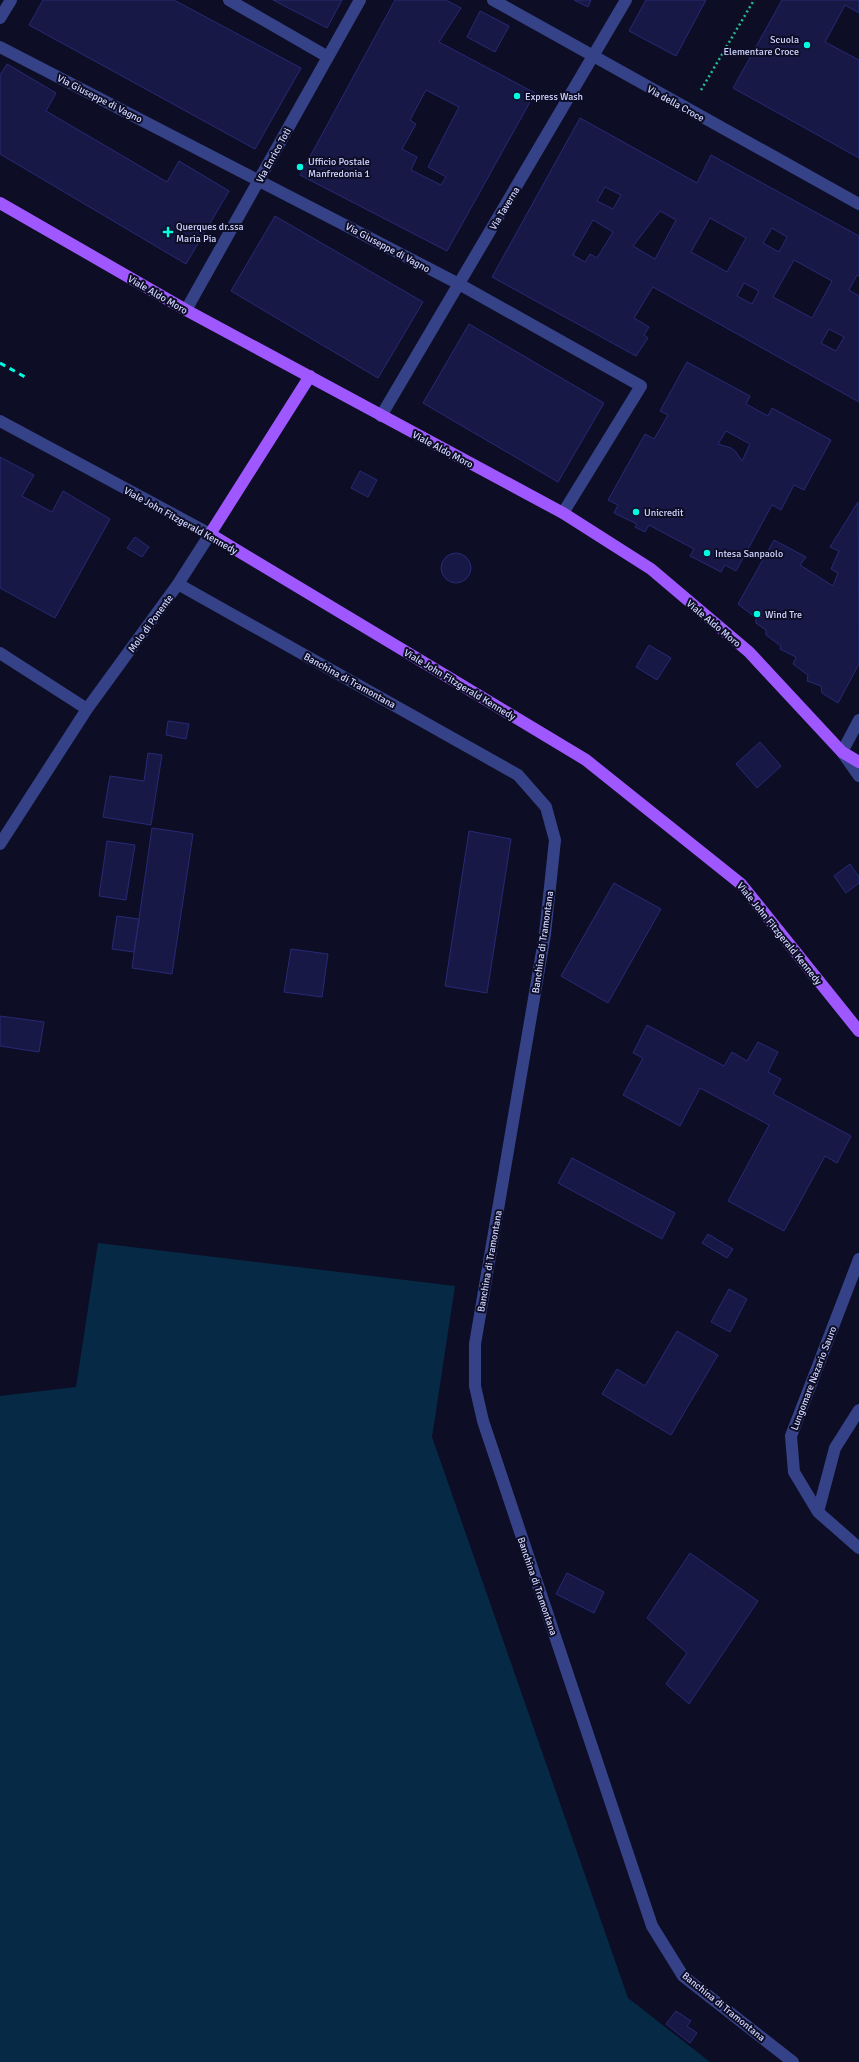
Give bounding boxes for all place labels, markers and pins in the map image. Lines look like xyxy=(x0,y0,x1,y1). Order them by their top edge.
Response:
place label: Scuola Elementare Croce xyxy=(723,34,799,58)
marker: Scuola Elementare Croce xyxy=(802,40,812,50)
marker: Express Wash xyxy=(512,91,522,101)
place label: Express Wash xyxy=(525,91,583,103)
place label: Ufficio Postale Manfredonia 1 xyxy=(308,156,370,180)
marker: Ufficio Postale Manfredonia 1 xyxy=(295,162,305,172)
place label: Querques dr.ssa Maria Pia xyxy=(176,221,244,245)
marker: Querques dr.ssa Maria Pia xyxy=(163,227,173,237)
marker: Unicredit xyxy=(631,507,641,517)
place label: Unicredit xyxy=(644,507,684,519)
marker: Intesa Sanpaolo xyxy=(702,548,712,558)
place label: Intesa Sanpaolo xyxy=(715,548,783,560)
marker: Wind Tre xyxy=(752,609,762,619)
place label: Wind Tre xyxy=(765,609,802,621)

